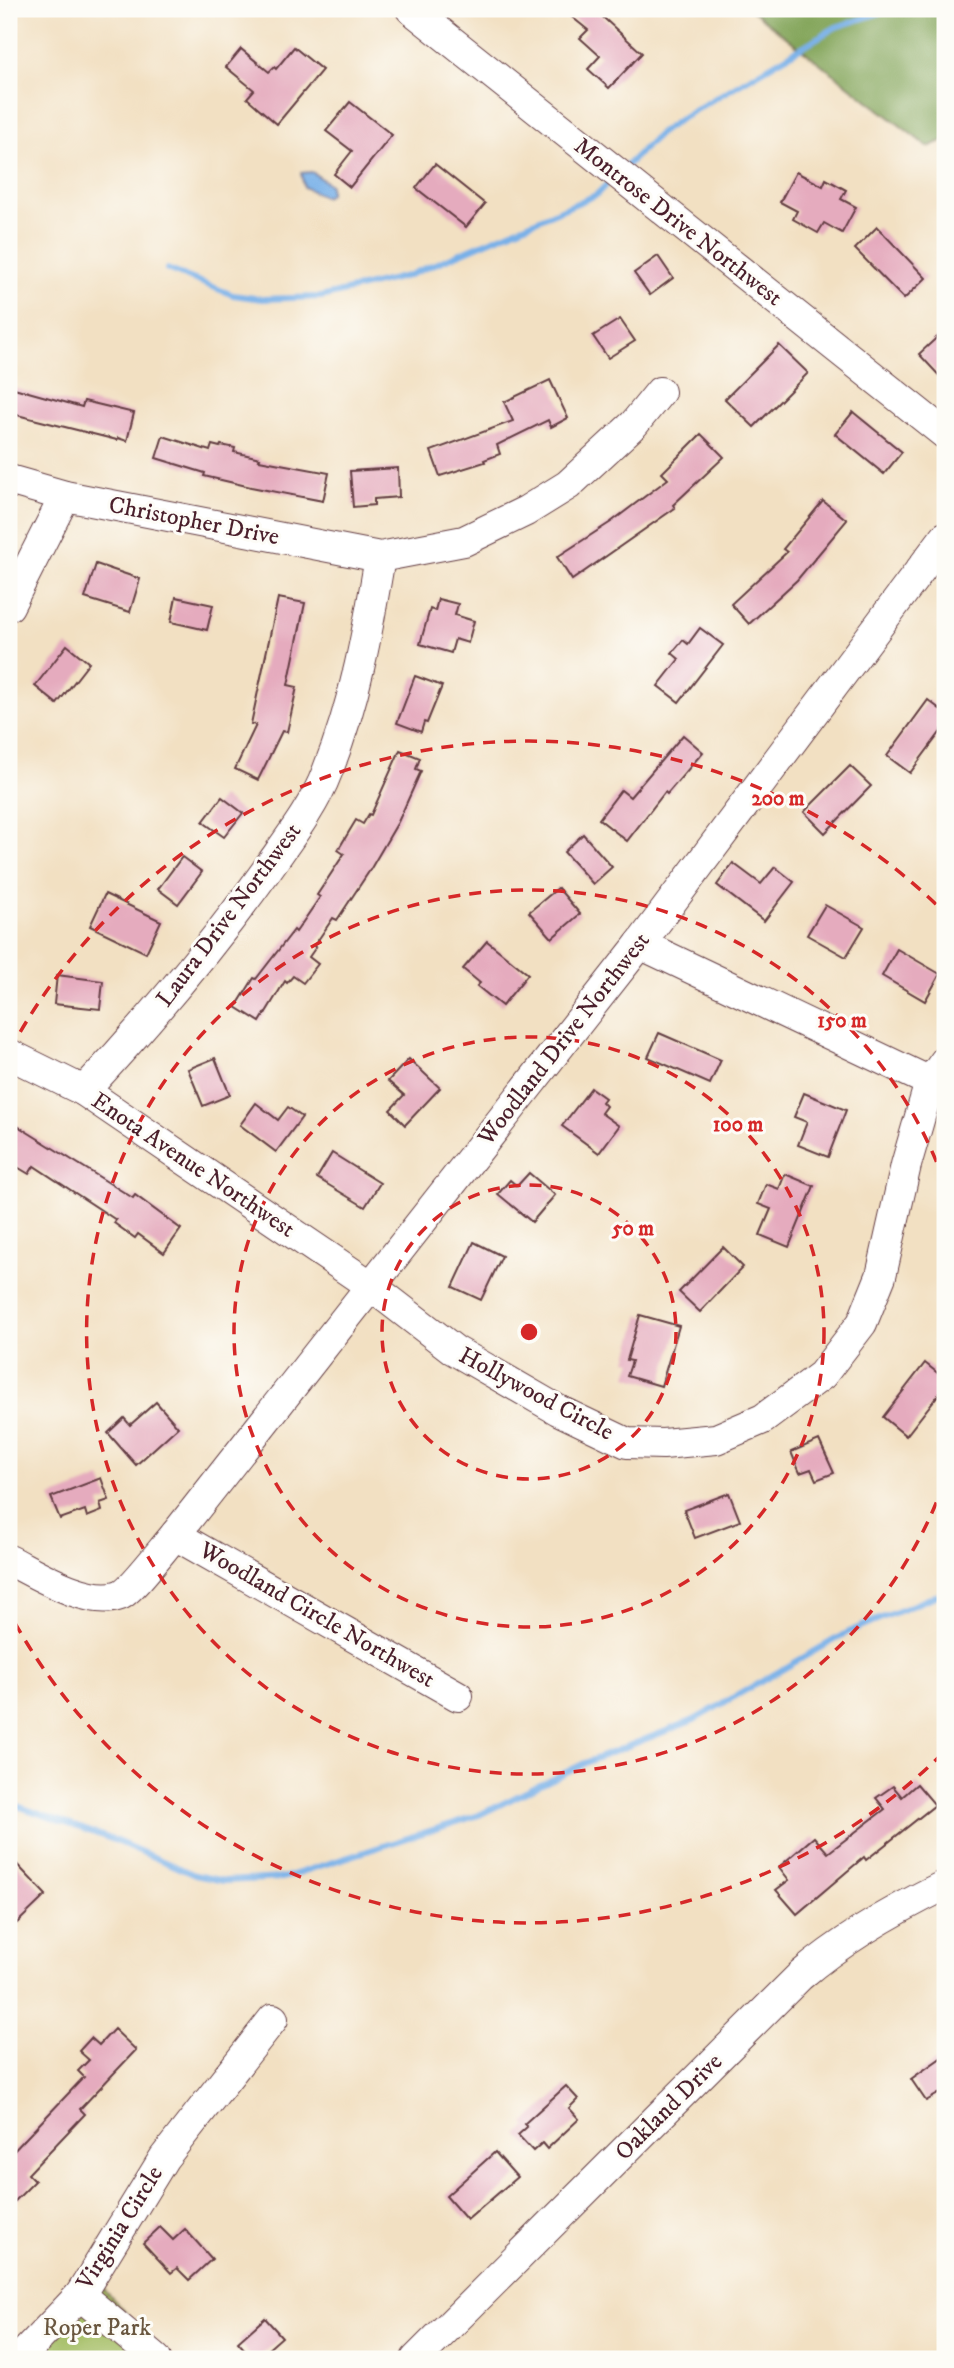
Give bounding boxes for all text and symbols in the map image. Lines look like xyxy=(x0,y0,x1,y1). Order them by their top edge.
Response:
street label: Montrose Drive Northwest xyxy=(568,131,789,313)
street label: Christopher Drive xyxy=(106,490,282,552)
text: 200 m xyxy=(751,786,805,812)
street label: Laura Drive Northwest xyxy=(150,817,308,1013)
street label: Woodland Drive Northwest xyxy=(471,926,657,1152)
text: 150 m xyxy=(817,1008,867,1034)
street label: Enota Avenue Northwest xyxy=(85,1086,301,1245)
text: 100 m xyxy=(713,1112,763,1138)
text: 50 m xyxy=(611,1216,654,1242)
centre of rings xyxy=(517,1320,541,1344)
street label: Hollywood Circle xyxy=(453,1341,619,1447)
street label: Woodland Circle Northwest xyxy=(193,1535,441,1695)
street label: Oakland Drive xyxy=(609,2047,729,2167)
street label: Virginia Circle xyxy=(70,2160,170,2296)
park label: Roper Park xyxy=(43,2313,151,2343)

